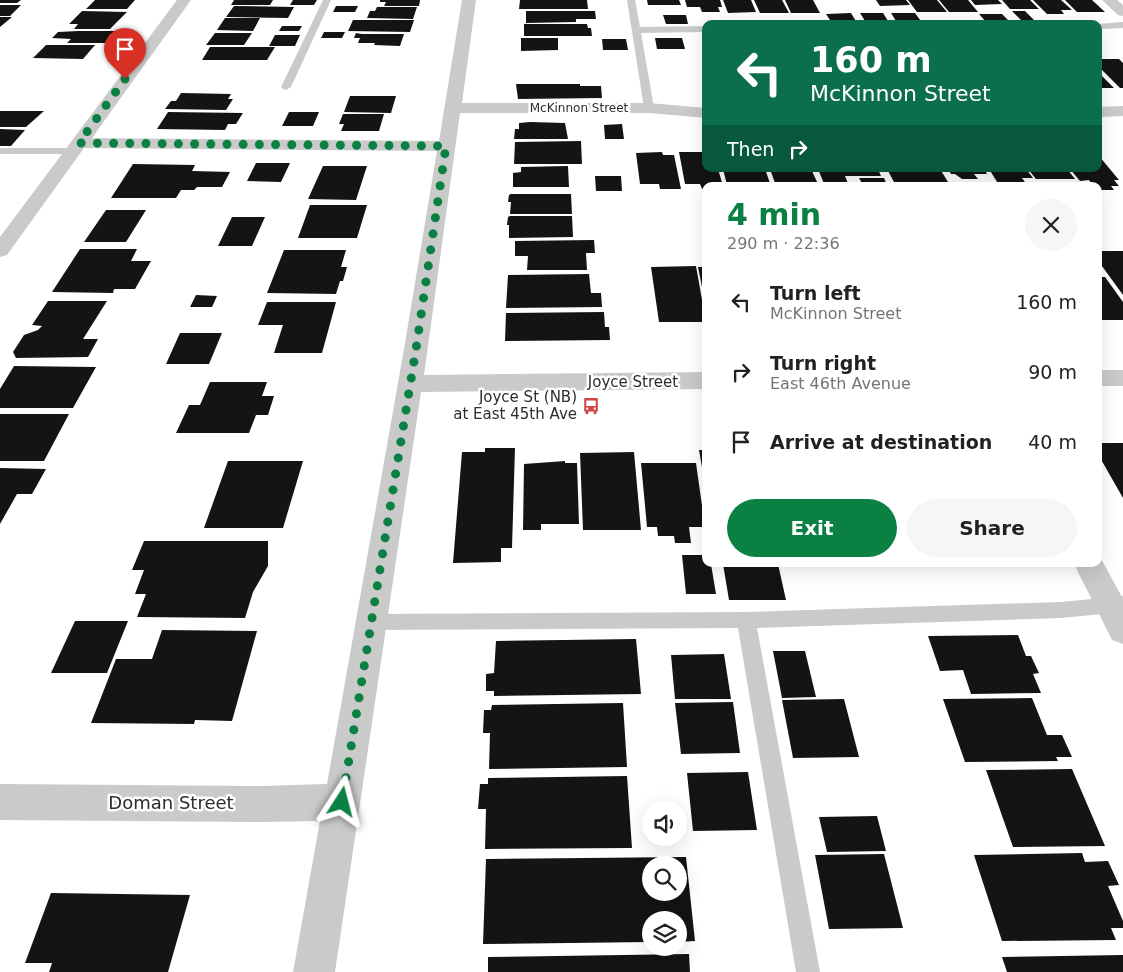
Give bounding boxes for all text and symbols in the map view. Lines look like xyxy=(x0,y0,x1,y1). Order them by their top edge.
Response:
pin xyxy=(104,28,146,79)
icon: arrive xyxy=(111,35,139,63)
icon: left xyxy=(727,40,792,105)
text: 160 m xyxy=(810,40,932,80)
text: McKinnon Street xyxy=(810,81,991,106)
street label: McKinnon Street xyxy=(530,101,629,115)
icon: right xyxy=(784,135,812,163)
text: Then xyxy=(727,138,774,160)
text: 4 min xyxy=(727,197,821,232)
button: close xyxy=(1025,199,1077,251)
text: 290 m · 22:36 xyxy=(727,234,840,253)
text: Turn left xyxy=(770,282,861,304)
icon: left xyxy=(727,288,755,316)
text: 160 m xyxy=(1016,291,1077,313)
text: McKinnon Street xyxy=(770,304,901,323)
text: Turn right xyxy=(770,352,876,374)
icon: right xyxy=(727,358,755,386)
text: 90 m xyxy=(1028,361,1077,383)
street label: Joyce Street xyxy=(587,373,678,391)
text: East 46th Avenue xyxy=(770,374,911,393)
place label: Joyce St (NB) at East 45th Ave xyxy=(453,388,577,423)
bus stop icon: Joyce St (NB) at East 45th Ave xyxy=(581,396,601,416)
icon: arrive xyxy=(727,428,755,456)
text: Arrive at destination xyxy=(770,431,992,453)
text: 40 m xyxy=(1028,431,1077,453)
button: Exit xyxy=(727,499,897,557)
button: Share xyxy=(907,499,1077,557)
position arrow xyxy=(315,775,367,827)
street label: Doman Street xyxy=(108,792,234,813)
map controls xyxy=(642,801,687,956)
button: sound xyxy=(642,801,687,846)
button: search xyxy=(642,856,687,901)
button: layers xyxy=(642,911,687,956)

